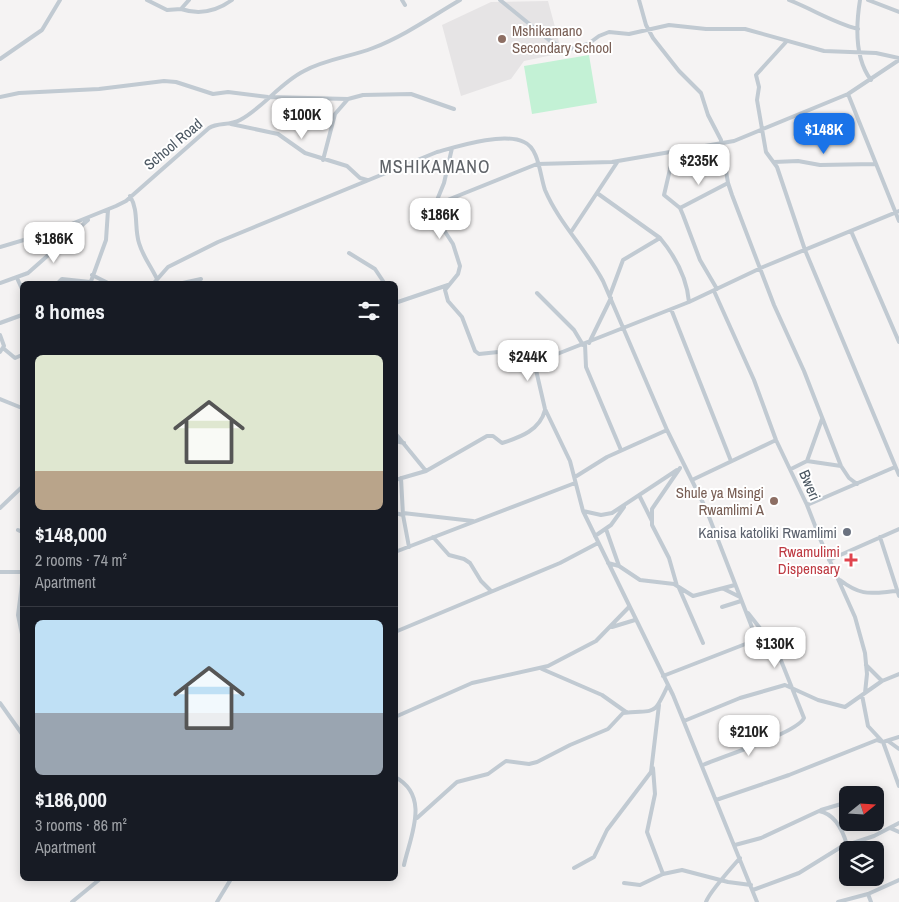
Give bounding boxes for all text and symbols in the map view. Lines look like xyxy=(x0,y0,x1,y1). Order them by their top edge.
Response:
place label: Mshikamano Secondary School xyxy=(512,20,612,58)
marker: Mshikamano Secondary School xyxy=(496,33,508,45)
pin: $100K xyxy=(267,98,337,140)
text: $100K xyxy=(283,103,321,125)
pin: $148K xyxy=(789,112,859,155)
street label: School Road xyxy=(139,113,207,175)
text: $148K xyxy=(805,118,843,140)
pin: $235K xyxy=(664,144,734,186)
text: $235K xyxy=(680,149,718,171)
district label: MSHIKAMANO xyxy=(380,154,490,179)
pin: $186K xyxy=(405,198,475,240)
text: $186K xyxy=(421,203,459,225)
pin: $186K xyxy=(19,222,89,264)
text: $186K xyxy=(35,227,73,249)
text: 8 homes xyxy=(35,297,105,326)
icon: filters xyxy=(355,297,383,325)
pin: $244K xyxy=(493,340,563,382)
text: $244K xyxy=(509,345,547,367)
icon: home xyxy=(164,387,254,477)
street label: Bweri xyxy=(794,466,826,504)
place label: Shule ya Msingi Rwamlimi A xyxy=(676,482,765,520)
marker: Shule ya Msingi Rwamlimi A xyxy=(768,495,780,507)
text: $148,000 xyxy=(35,520,107,549)
place label: Kanisa katoliki Rwamlimi xyxy=(698,522,837,543)
marker: Kanisa katoliki Rwamlimi xyxy=(841,526,853,538)
place label: Rwamulimi Dispensary xyxy=(778,541,841,579)
text: 2 rooms · 74 m² xyxy=(35,549,127,571)
marker: Rwamulimi Dispensary xyxy=(844,553,858,567)
text: Apartment xyxy=(35,571,96,593)
pin: $130K xyxy=(740,626,810,669)
text: $130K xyxy=(756,632,794,654)
icon: home xyxy=(164,653,254,743)
pin: $210K xyxy=(714,714,784,757)
text: $210K xyxy=(730,720,768,742)
text: $186,000 xyxy=(35,785,107,814)
north arrow xyxy=(839,786,884,831)
map controls xyxy=(839,786,884,886)
text: 3 rooms · 86 m² xyxy=(35,814,127,836)
text: Apartment xyxy=(35,836,96,858)
button: layers xyxy=(839,841,884,886)

